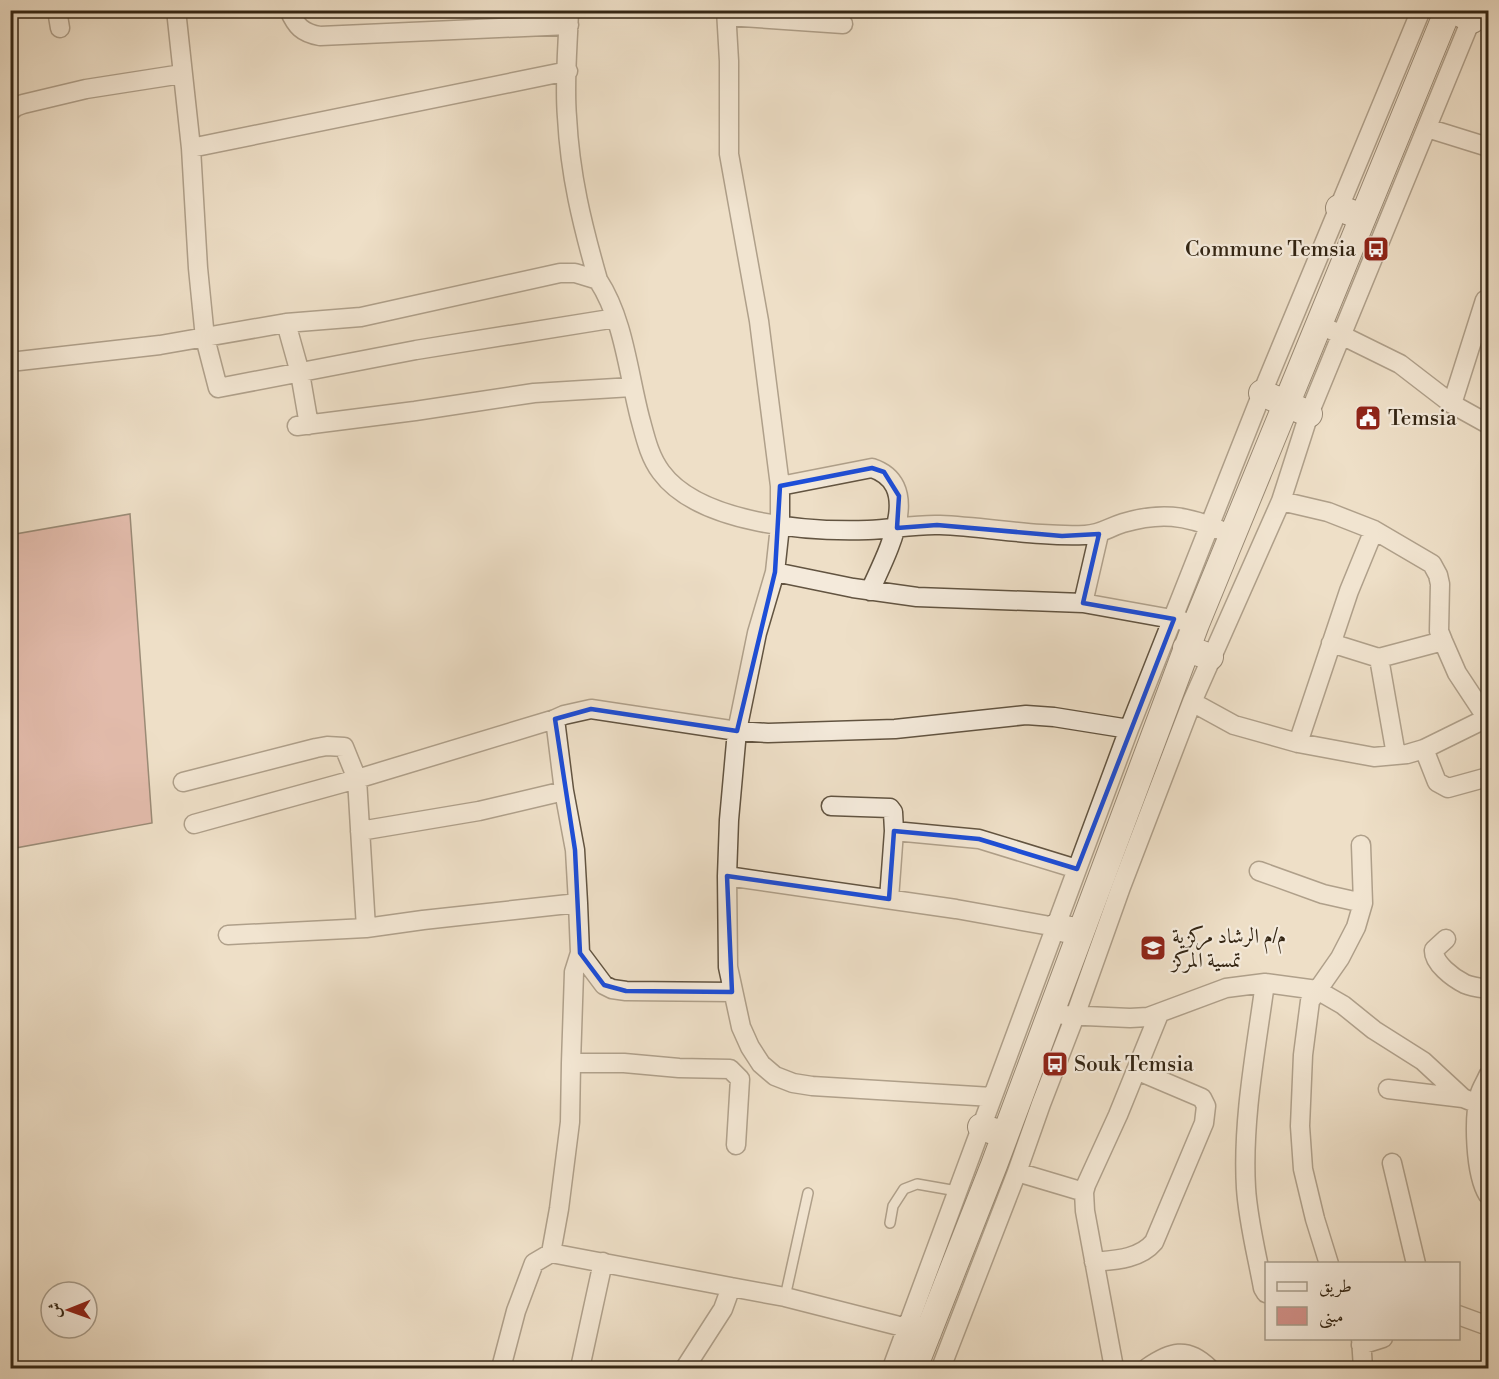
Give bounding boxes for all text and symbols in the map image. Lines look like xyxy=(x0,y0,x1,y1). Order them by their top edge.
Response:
bus stop icon: Commune Temsia xyxy=(1361,234,1391,264)
place label: Commune Temsia xyxy=(1185,237,1356,263)
public building icon: Temsia xyxy=(1353,403,1383,433)
place label: Temsia xyxy=(1388,406,1457,432)
place label: م/م الرشاد مركزية تمسية المركز xyxy=(1170,924,1286,974)
school or university icon: م/م الرشاد مركزية تمسية المركز xyxy=(1138,933,1168,963)
bus stop icon: Souk Temsia xyxy=(1040,1049,1070,1079)
place label: Souk Temsia xyxy=(1074,1052,1194,1078)
legend xyxy=(1265,1262,1460,1340)
text: طريق xyxy=(1319,1275,1352,1298)
north arrow xyxy=(39,1280,99,1340)
text: ش xyxy=(45,1302,65,1318)
text: مبنى xyxy=(1319,1305,1344,1329)

